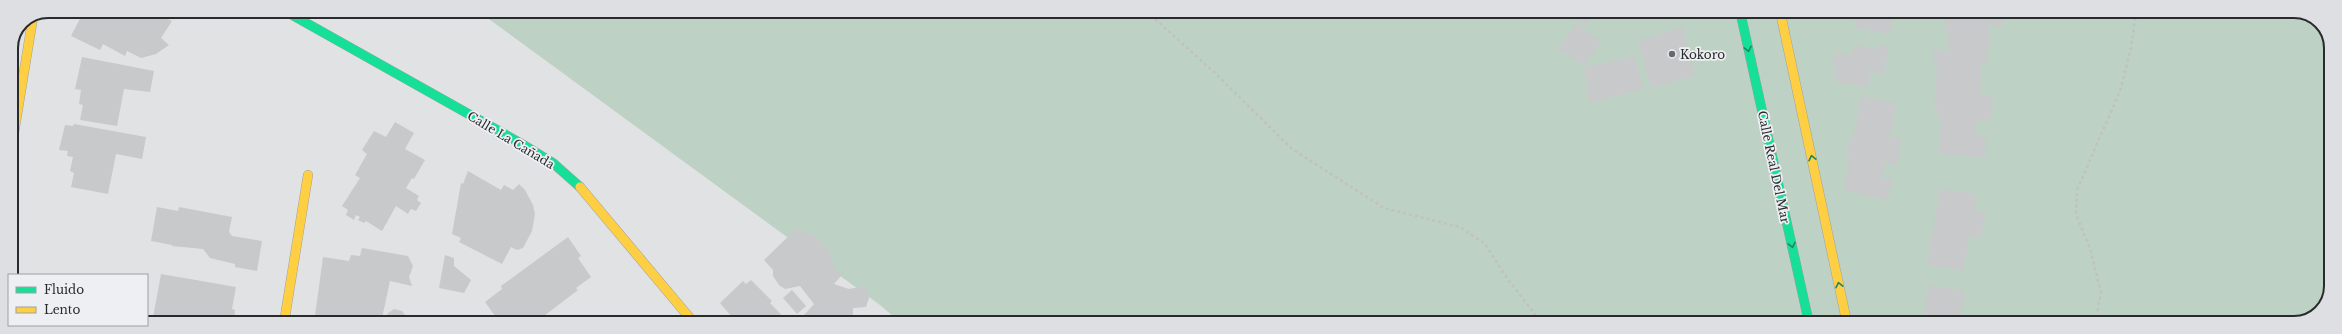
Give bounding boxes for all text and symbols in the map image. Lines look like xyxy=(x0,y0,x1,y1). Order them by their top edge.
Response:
one-way arrow xyxy=(1744,46,1752,52)
place label: Kokoro xyxy=(1680,47,1725,62)
marker: Kokoro xyxy=(1667,49,1677,59)
street label: Calle La Cañada xyxy=(465,108,558,172)
street label: Calle Real Del Mar xyxy=(1755,109,1793,225)
one-way arrow xyxy=(1808,155,1816,161)
one-way arrow xyxy=(1787,241,1795,248)
legend xyxy=(8,274,148,326)
text: Fluido xyxy=(44,282,84,297)
one-way arrow xyxy=(1835,282,1843,288)
text: Lento xyxy=(44,302,80,317)

